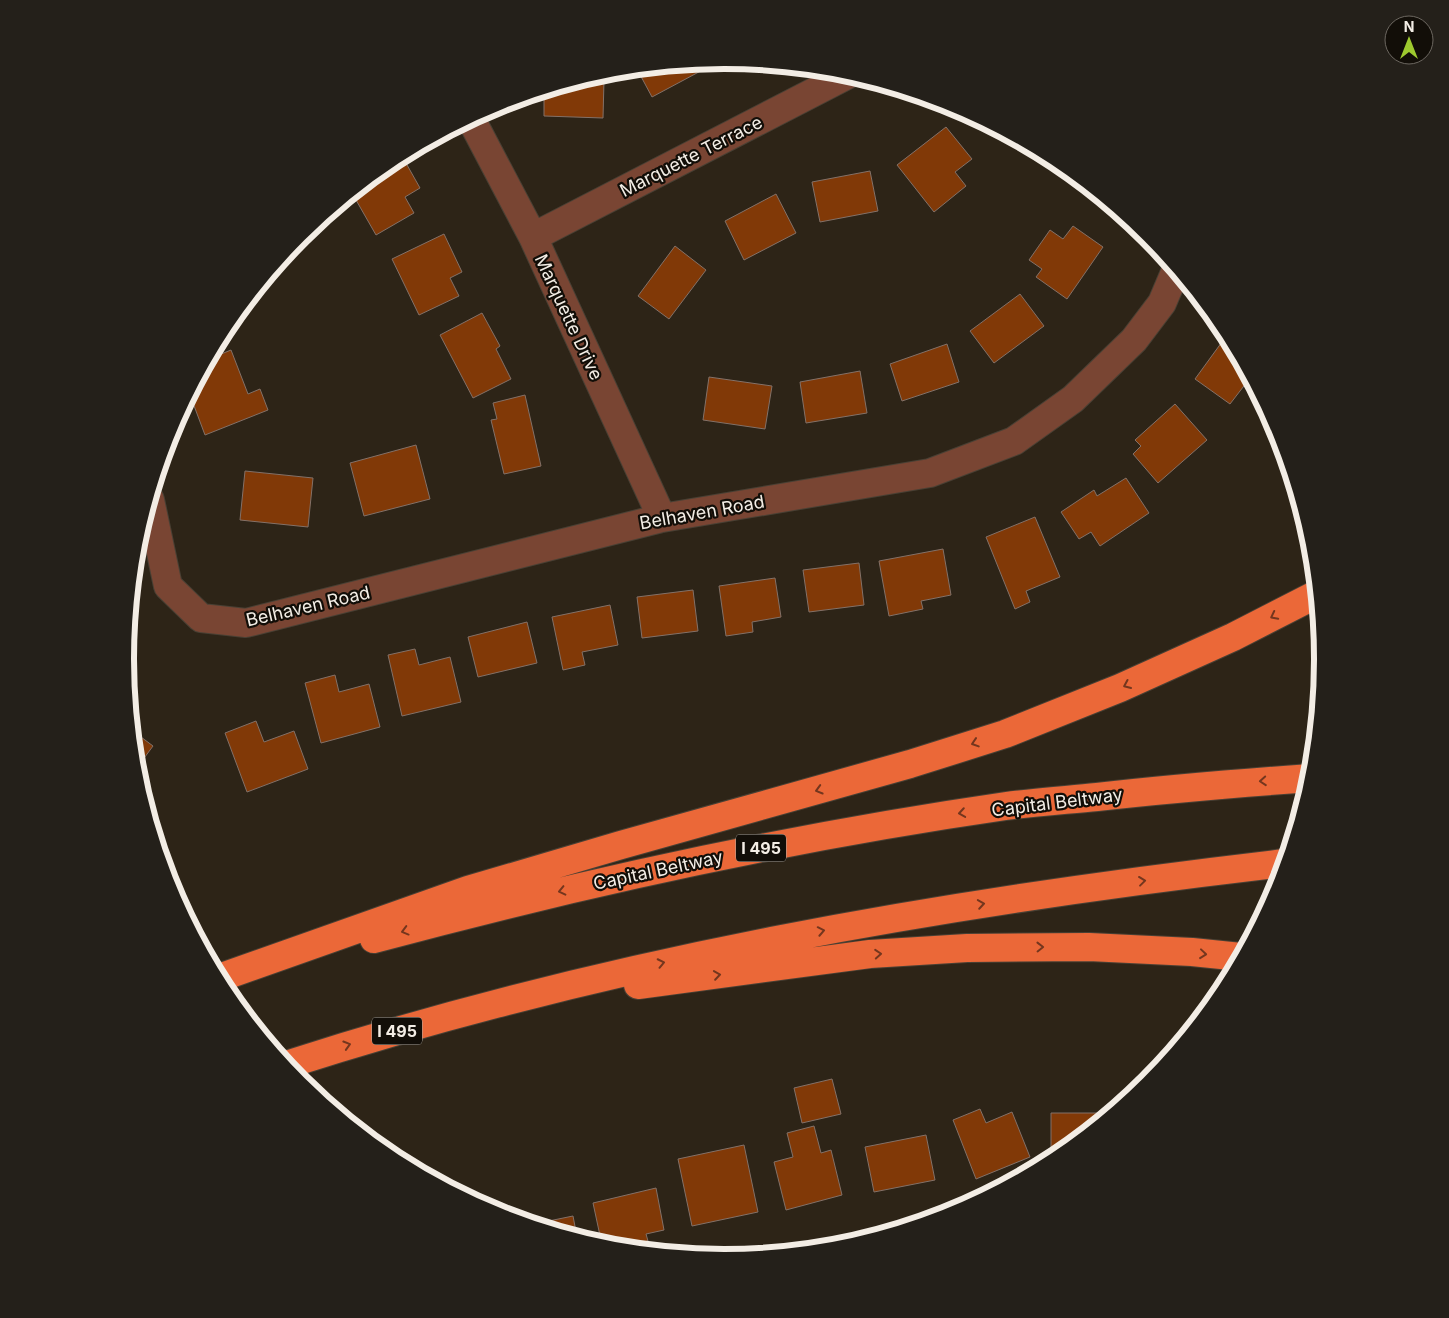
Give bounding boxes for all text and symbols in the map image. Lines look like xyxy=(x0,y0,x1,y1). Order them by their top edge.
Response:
north arrow xyxy=(1384,15,1434,65)
text: N xyxy=(1404,18,1414,35)
street label: Marquette Terrace xyxy=(616,111,766,201)
street label: Marquette Drive xyxy=(531,251,607,383)
street label: Belhaven Road xyxy=(638,491,766,533)
street label: Belhaven Road xyxy=(244,582,372,630)
one-way arrow xyxy=(1270,610,1279,620)
one-way arrow xyxy=(1123,679,1132,690)
one-way arrow xyxy=(971,738,980,748)
one-way arrow xyxy=(1258,776,1266,787)
one-way arrow xyxy=(816,784,824,794)
street label: Capital Beltway xyxy=(990,784,1124,820)
one-way arrow xyxy=(958,808,966,818)
road number: I 495 xyxy=(736,834,786,861)
street label: Capital Beltway xyxy=(591,846,725,894)
one-way arrow xyxy=(1138,876,1146,887)
one-way arrow xyxy=(558,885,567,896)
one-way arrow xyxy=(976,899,985,909)
one-way arrow xyxy=(400,925,409,936)
one-way arrow xyxy=(816,926,825,936)
one-way arrow xyxy=(1037,942,1045,953)
one-way arrow xyxy=(874,948,882,959)
one-way arrow xyxy=(1199,948,1207,959)
one-way arrow xyxy=(657,959,666,969)
one-way arrow xyxy=(712,970,721,980)
road number: I 495 xyxy=(372,1018,422,1044)
one-way arrow xyxy=(342,1041,350,1051)

